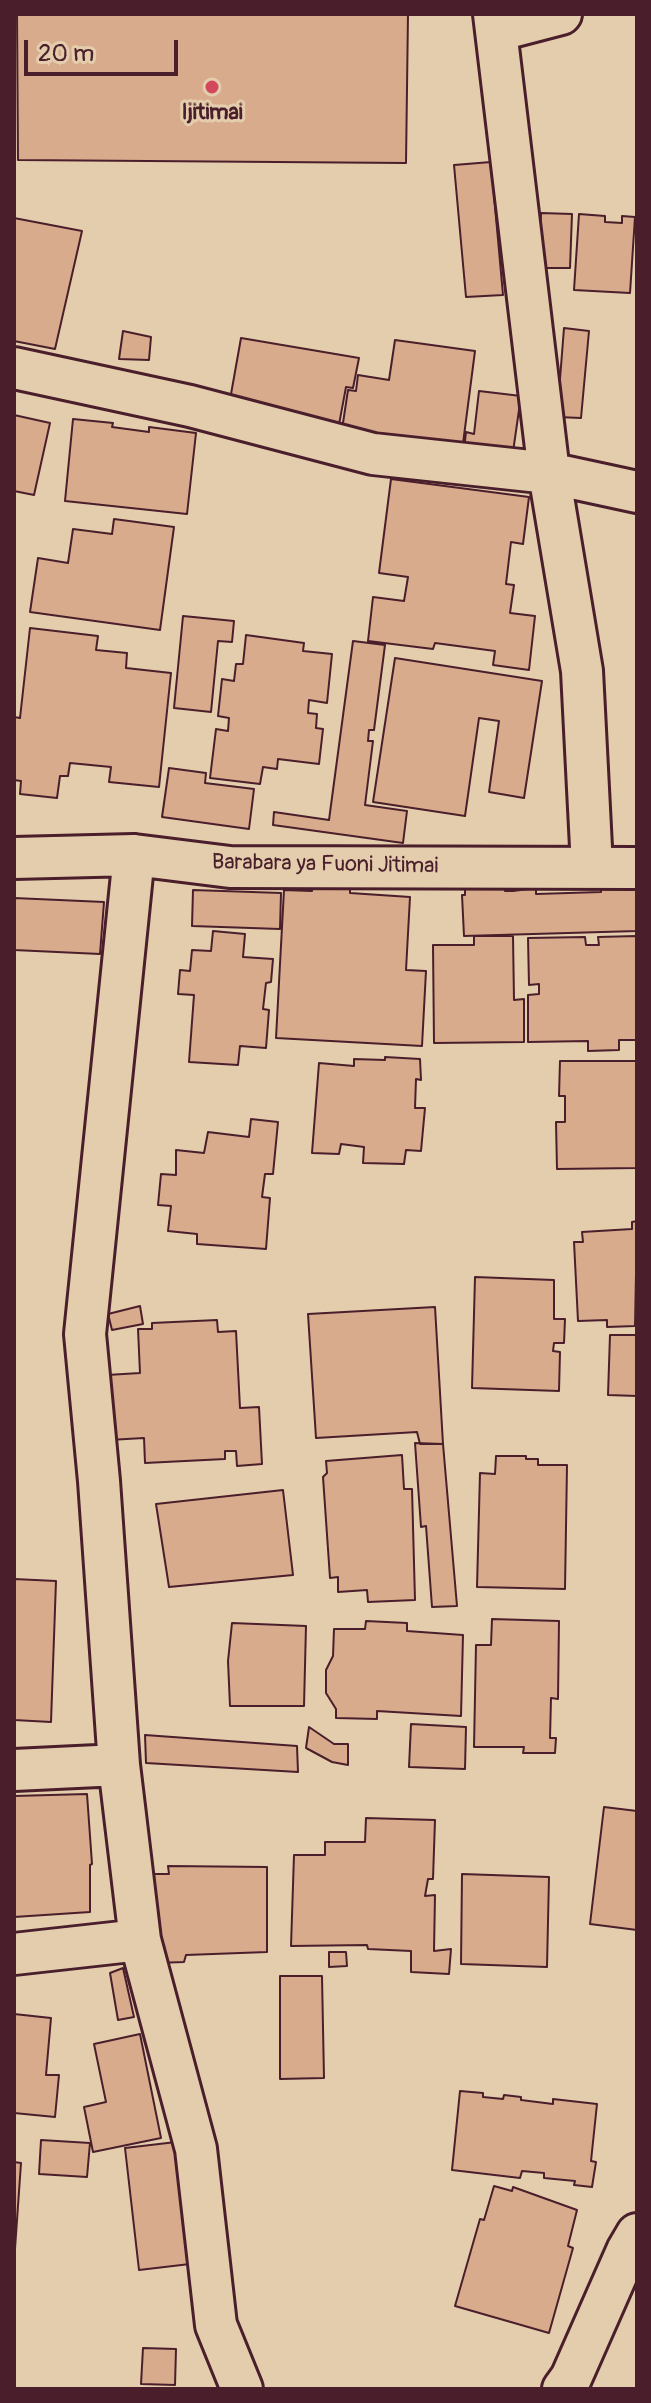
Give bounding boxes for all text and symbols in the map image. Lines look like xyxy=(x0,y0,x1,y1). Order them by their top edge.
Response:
scale bar xyxy=(28,24,182,74)
text: 20 m xyxy=(38,39,94,68)
marker: Ijitimai xyxy=(203,78,221,96)
place label: Ijitimai xyxy=(181,100,243,126)
street label: Barabara ya Fuoni Jitimai xyxy=(212,850,438,880)

